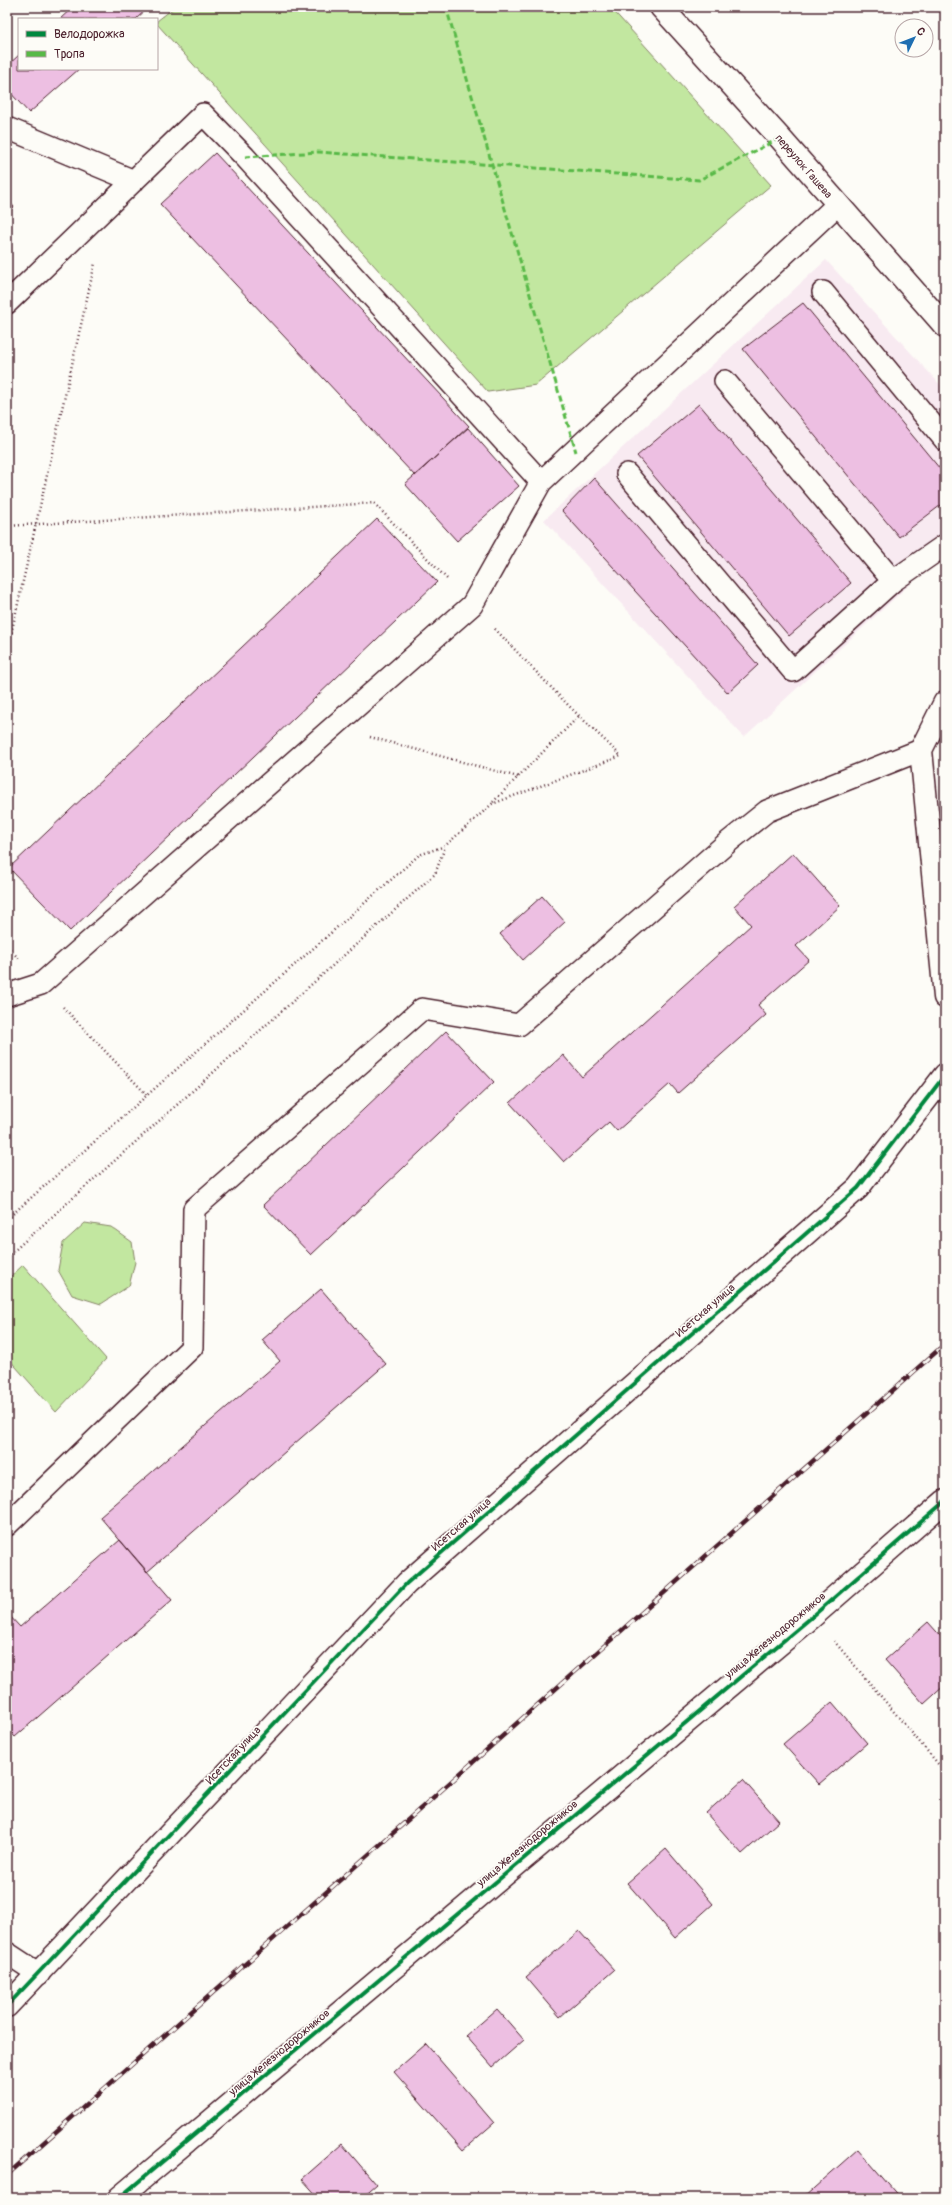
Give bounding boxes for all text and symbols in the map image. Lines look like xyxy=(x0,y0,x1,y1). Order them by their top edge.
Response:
legend xyxy=(18,18,158,70)
north arrow xyxy=(894,18,934,58)
text: С xyxy=(914,25,928,39)
text: Велодорожка xyxy=(54,27,125,42)
text: Тропа xyxy=(54,47,85,62)
street label: переулок Гашева xyxy=(772,132,835,201)
street label: Исетская улица xyxy=(673,1281,738,1340)
street label: Исетская улица xyxy=(429,1495,494,1554)
street label: улица Железнодорожников xyxy=(721,1589,828,1682)
street label: Исетская улица xyxy=(203,1724,264,1787)
street label: улица Железнодорожников xyxy=(473,1797,580,1890)
street label: улица Железнодорожников xyxy=(225,2006,332,2099)

